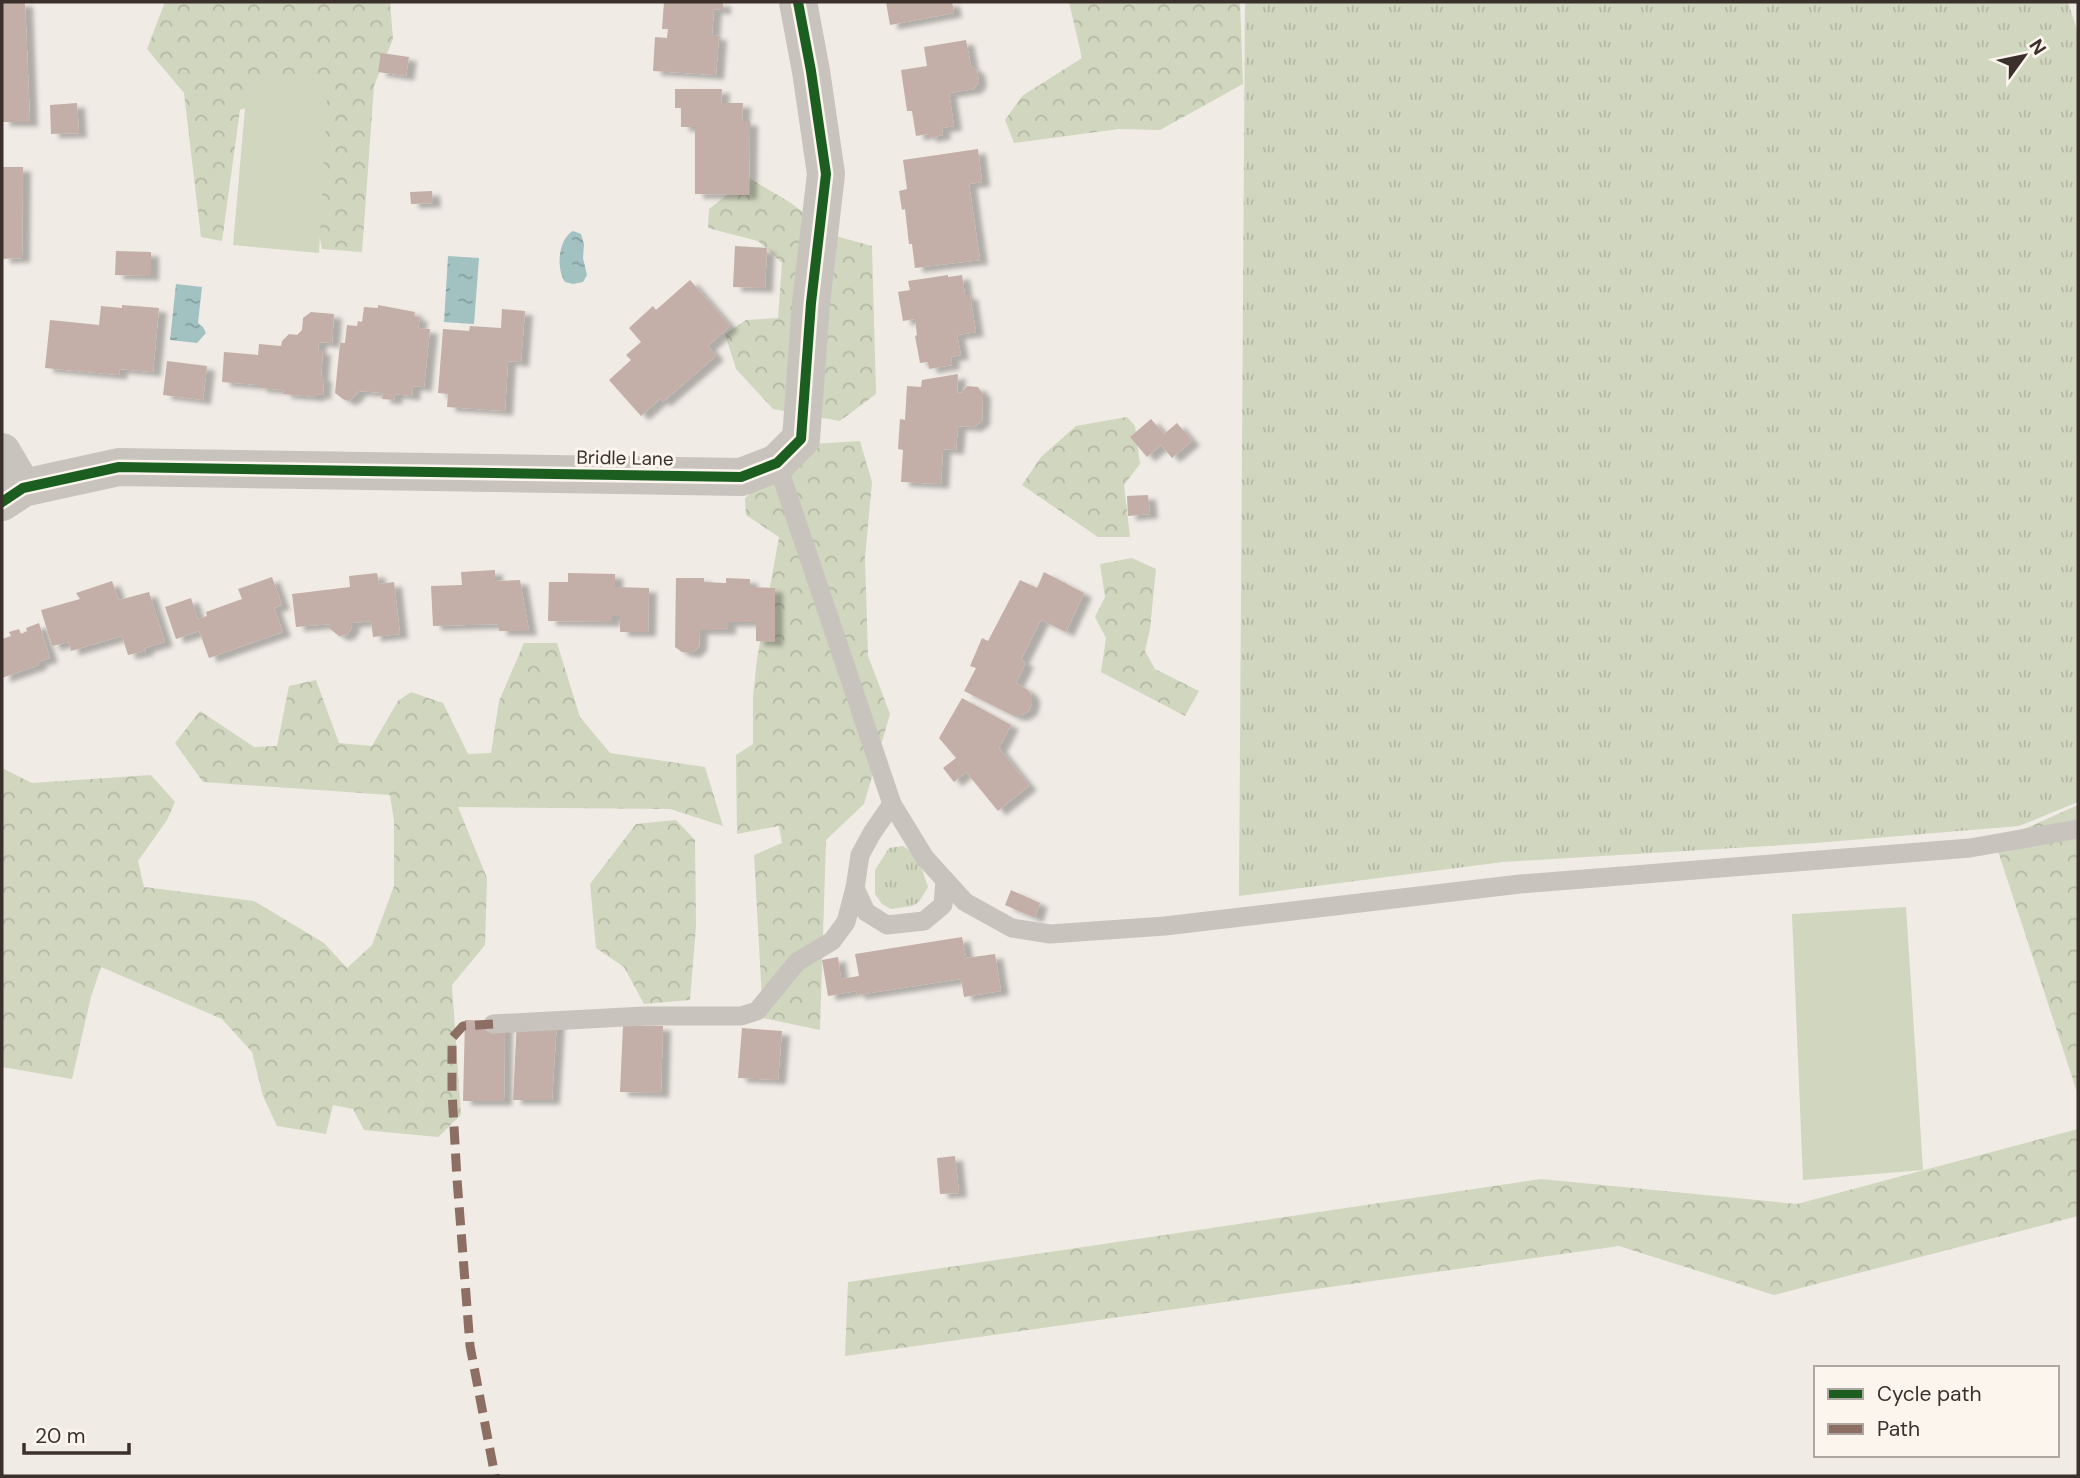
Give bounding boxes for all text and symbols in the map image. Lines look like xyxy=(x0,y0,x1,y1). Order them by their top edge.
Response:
north arrow xyxy=(1989,21,2059,91)
text: N xyxy=(2024,34,2052,60)
street label: Bridle Lane xyxy=(576,445,674,471)
legend xyxy=(1814,1366,2059,1457)
text: Cycle path xyxy=(1877,1380,1982,1408)
scale bar xyxy=(24,1412,130,1456)
text: Path xyxy=(1877,1415,1920,1443)
text: 20 m xyxy=(35,1422,86,1450)

